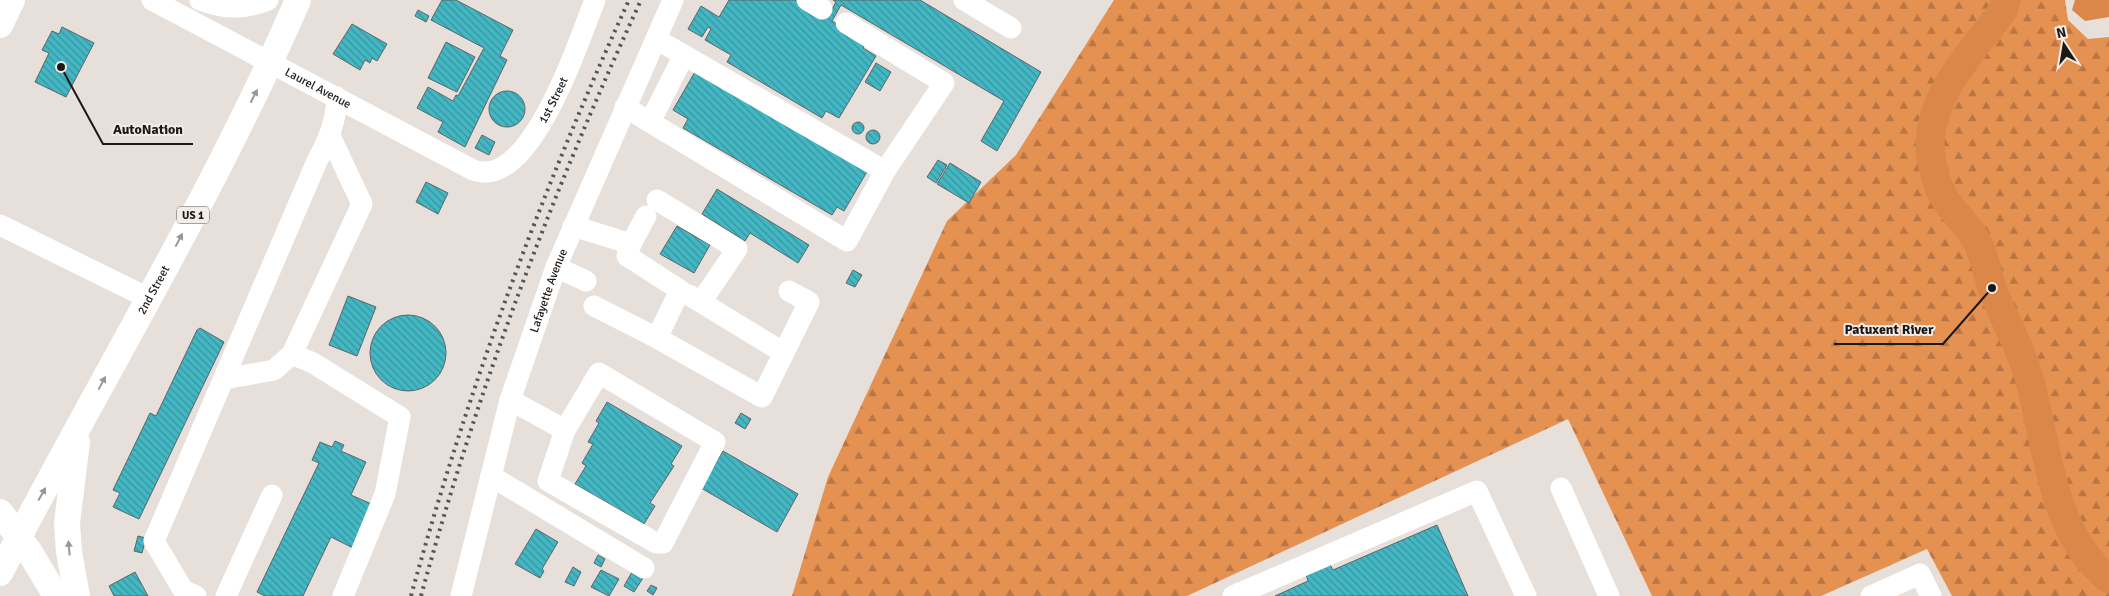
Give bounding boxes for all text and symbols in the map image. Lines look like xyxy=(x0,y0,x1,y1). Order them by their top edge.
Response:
north arrow xyxy=(2039,20,2089,70)
text: N xyxy=(2055,23,2068,42)
street label: Laurel Avenue xyxy=(282,64,354,112)
street label: 1st Street xyxy=(535,75,571,126)
one-way arrow xyxy=(250,89,258,103)
callout: AutoNation xyxy=(103,115,193,144)
text: AutoNation xyxy=(113,121,183,138)
road number: US 1 xyxy=(177,206,209,224)
one-way arrow xyxy=(175,233,183,247)
street label: Lafayette Avenue xyxy=(526,246,571,335)
street label: 2nd Street xyxy=(134,263,173,317)
callout: Patuxent River xyxy=(1834,315,1943,344)
text: Patuxent River xyxy=(1844,321,1934,338)
one-way arrow xyxy=(98,376,106,390)
one-way arrow xyxy=(38,486,46,501)
one-way arrow xyxy=(64,540,72,556)

